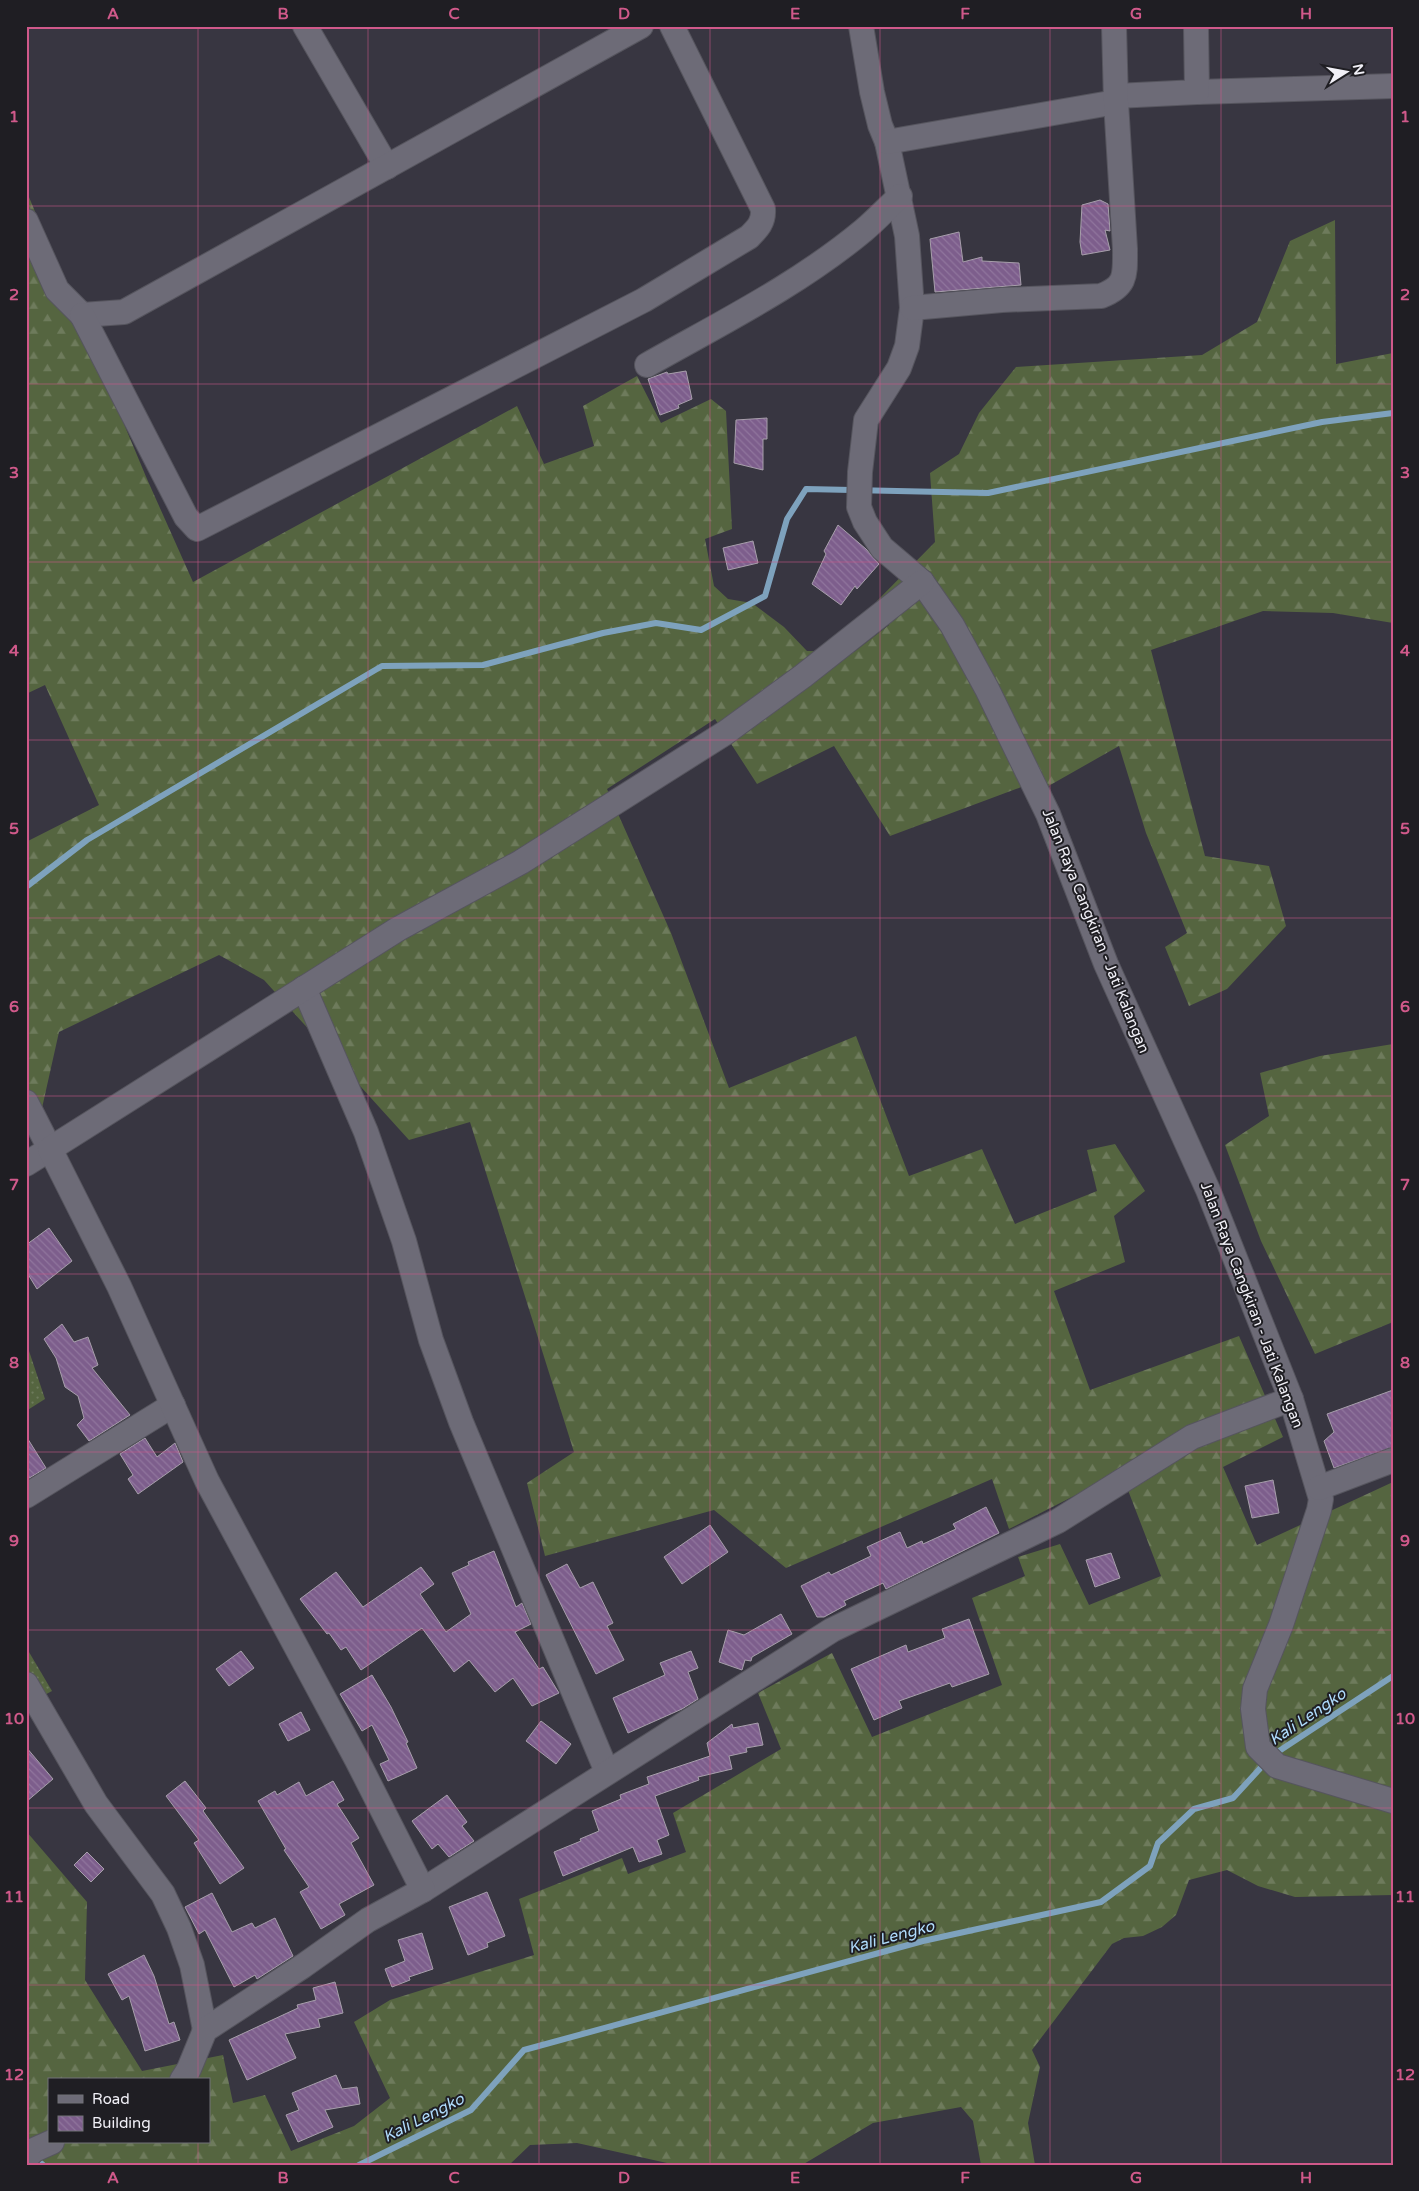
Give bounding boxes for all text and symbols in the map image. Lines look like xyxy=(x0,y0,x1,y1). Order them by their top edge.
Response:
text: A xyxy=(107,4,119,24)
text: B xyxy=(277,4,289,24)
text: C xyxy=(448,4,460,24)
text: D xyxy=(618,4,630,24)
text: E xyxy=(790,4,800,24)
text: F xyxy=(960,4,970,24)
text: G xyxy=(1130,4,1142,24)
text: H xyxy=(1300,4,1312,24)
north arrow xyxy=(1322,48,1372,98)
text: N xyxy=(1349,62,1368,77)
text: 1 xyxy=(9,107,19,127)
text: 1 xyxy=(1400,107,1410,127)
text: 2 xyxy=(9,285,19,305)
text: 2 xyxy=(1400,285,1410,305)
text: 3 xyxy=(9,463,19,483)
text: 3 xyxy=(1400,463,1410,483)
text: 4 xyxy=(9,641,19,661)
text: 4 xyxy=(1400,641,1410,661)
street label: Jalan Raya Cangkiran - Jati Kalangan xyxy=(1039,806,1153,1056)
text: 5 xyxy=(9,819,19,839)
text: 5 xyxy=(1400,819,1410,839)
text: 6 xyxy=(9,997,19,1017)
text: 6 xyxy=(1400,997,1410,1017)
text: 7 xyxy=(9,1175,19,1195)
text: 7 xyxy=(1400,1175,1410,1195)
street label: Jalan Raya Cangkiran - Jati Kalangan xyxy=(1197,1180,1307,1430)
text: 8 xyxy=(9,1353,19,1373)
text: 8 xyxy=(1400,1353,1410,1373)
text: 9 xyxy=(9,1531,19,1551)
text: 9 xyxy=(1400,1531,1410,1551)
water label: Kali Lengko xyxy=(1265,1683,1351,1750)
text: 10 xyxy=(4,1709,24,1729)
text: 10 xyxy=(1395,1709,1415,1729)
text: 11 xyxy=(4,1887,24,1907)
text: 11 xyxy=(1395,1887,1415,1907)
water label: Kali Lengko xyxy=(846,1916,938,1958)
text: 12 xyxy=(4,2065,24,2085)
text: 12 xyxy=(1395,2065,1415,2085)
legend xyxy=(48,2078,210,2144)
water label: Kali Lengko xyxy=(380,2088,468,2147)
text: Road xyxy=(92,2090,130,2108)
text: Building xyxy=(92,2114,151,2132)
text: A xyxy=(107,2168,119,2188)
text: B xyxy=(277,2168,289,2188)
text: C xyxy=(448,2168,460,2188)
text: D xyxy=(618,2168,630,2188)
text: E xyxy=(790,2168,800,2188)
text: F xyxy=(960,2168,970,2188)
text: G xyxy=(1130,2168,1142,2188)
text: H xyxy=(1300,2168,1312,2188)

